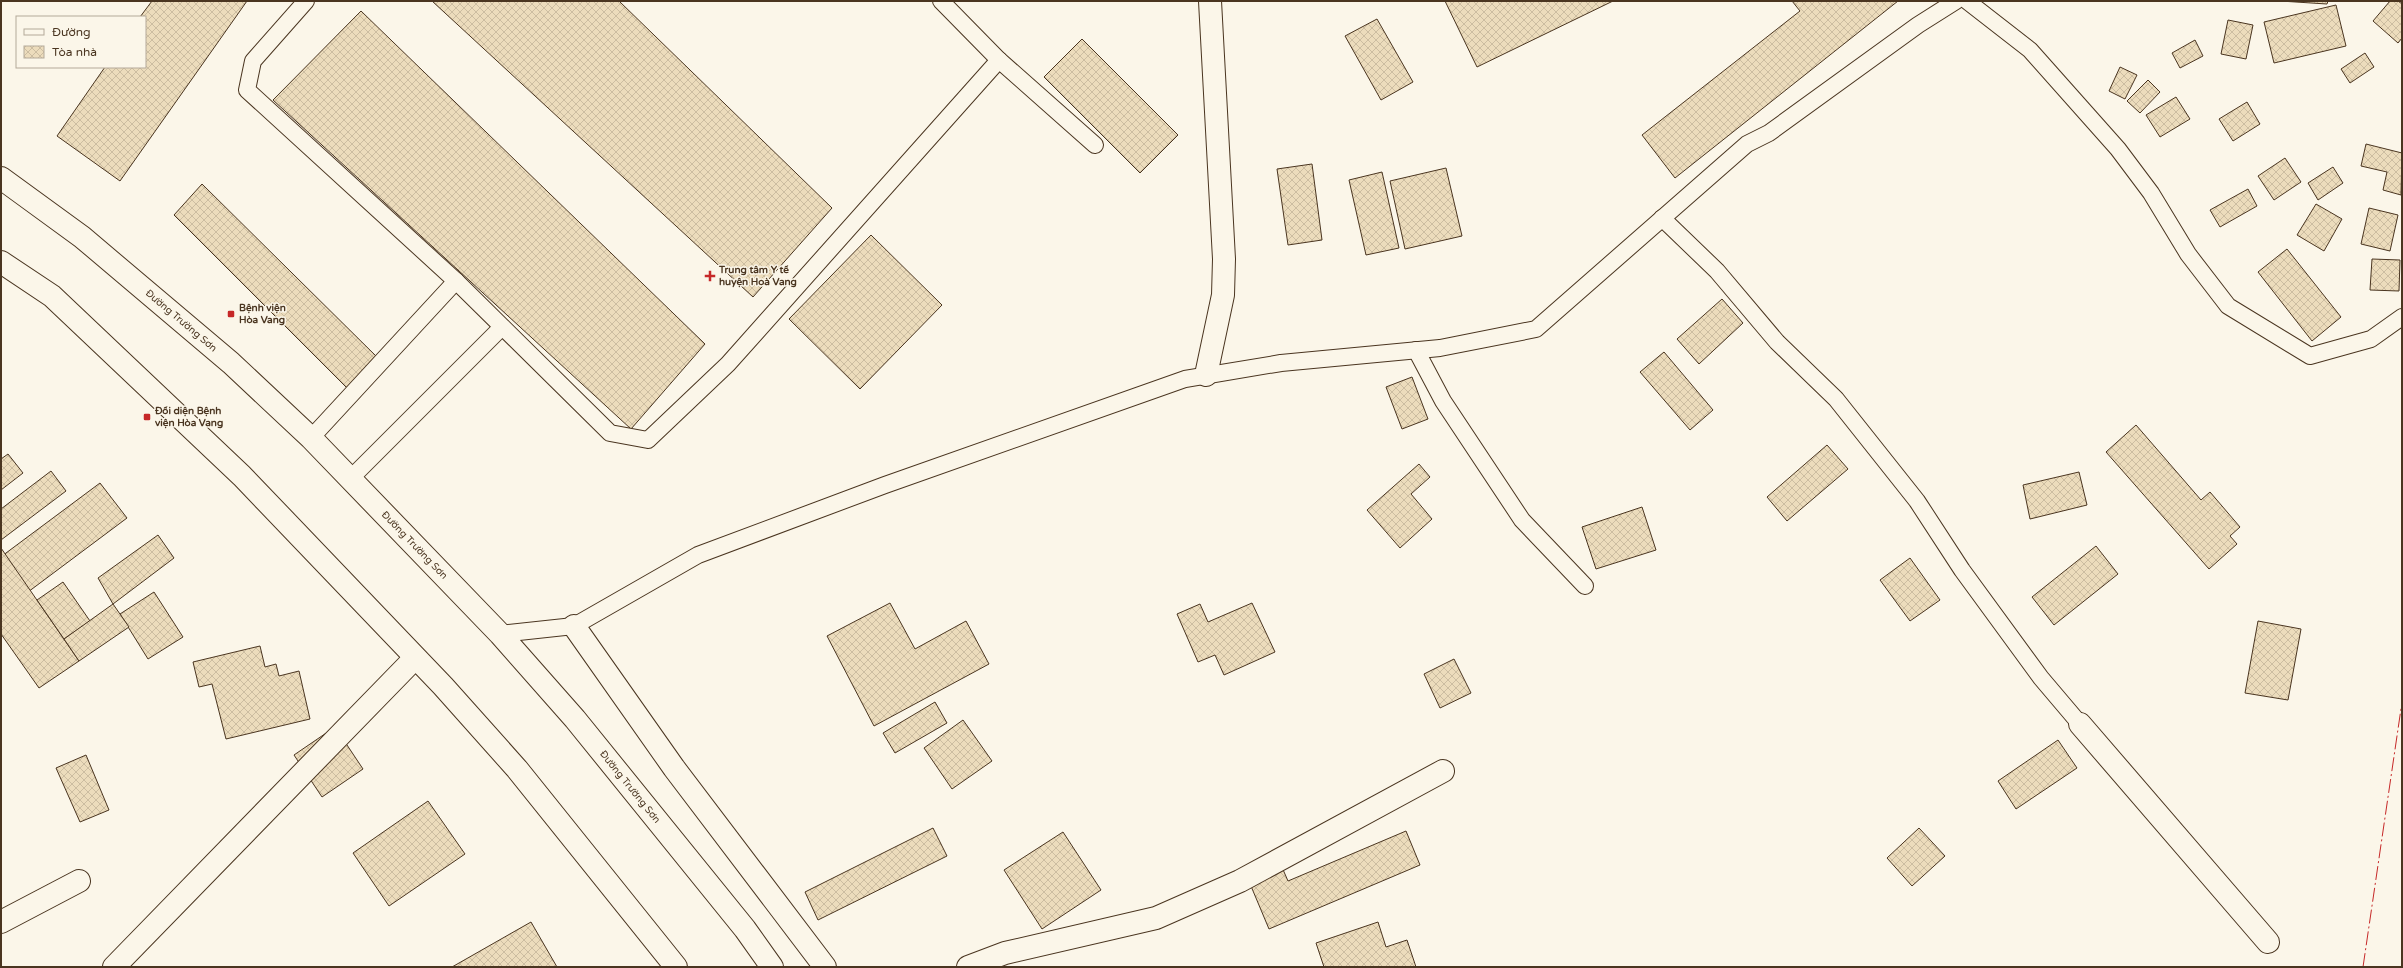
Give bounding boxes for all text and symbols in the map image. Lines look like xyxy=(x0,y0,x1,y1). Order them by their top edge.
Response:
legend xyxy=(16,16,146,68)
text: Đường xyxy=(52,25,91,39)
text: Tòa nhà xyxy=(52,45,97,59)
place label: Trung tâm Y tế huyện Hoà Vang xyxy=(718,264,797,288)
marker: Trung tâm Y tế huyện Hoà Vang xyxy=(704,270,716,282)
street label: Đường Trường Sơn xyxy=(143,287,219,354)
place label: Bệnh viện Hòa Vang xyxy=(239,302,286,326)
marker: Bệnh viện Hòa Vang xyxy=(226,309,236,319)
place label: Đối diện Bệnh viện Hòa Vang xyxy=(154,405,223,429)
marker: Đối diện Bệnh viện Hòa Vang xyxy=(142,412,152,422)
street label: Đường Trường Sơn xyxy=(379,509,450,582)
street label: Đường Trường Sơn xyxy=(597,748,663,826)

